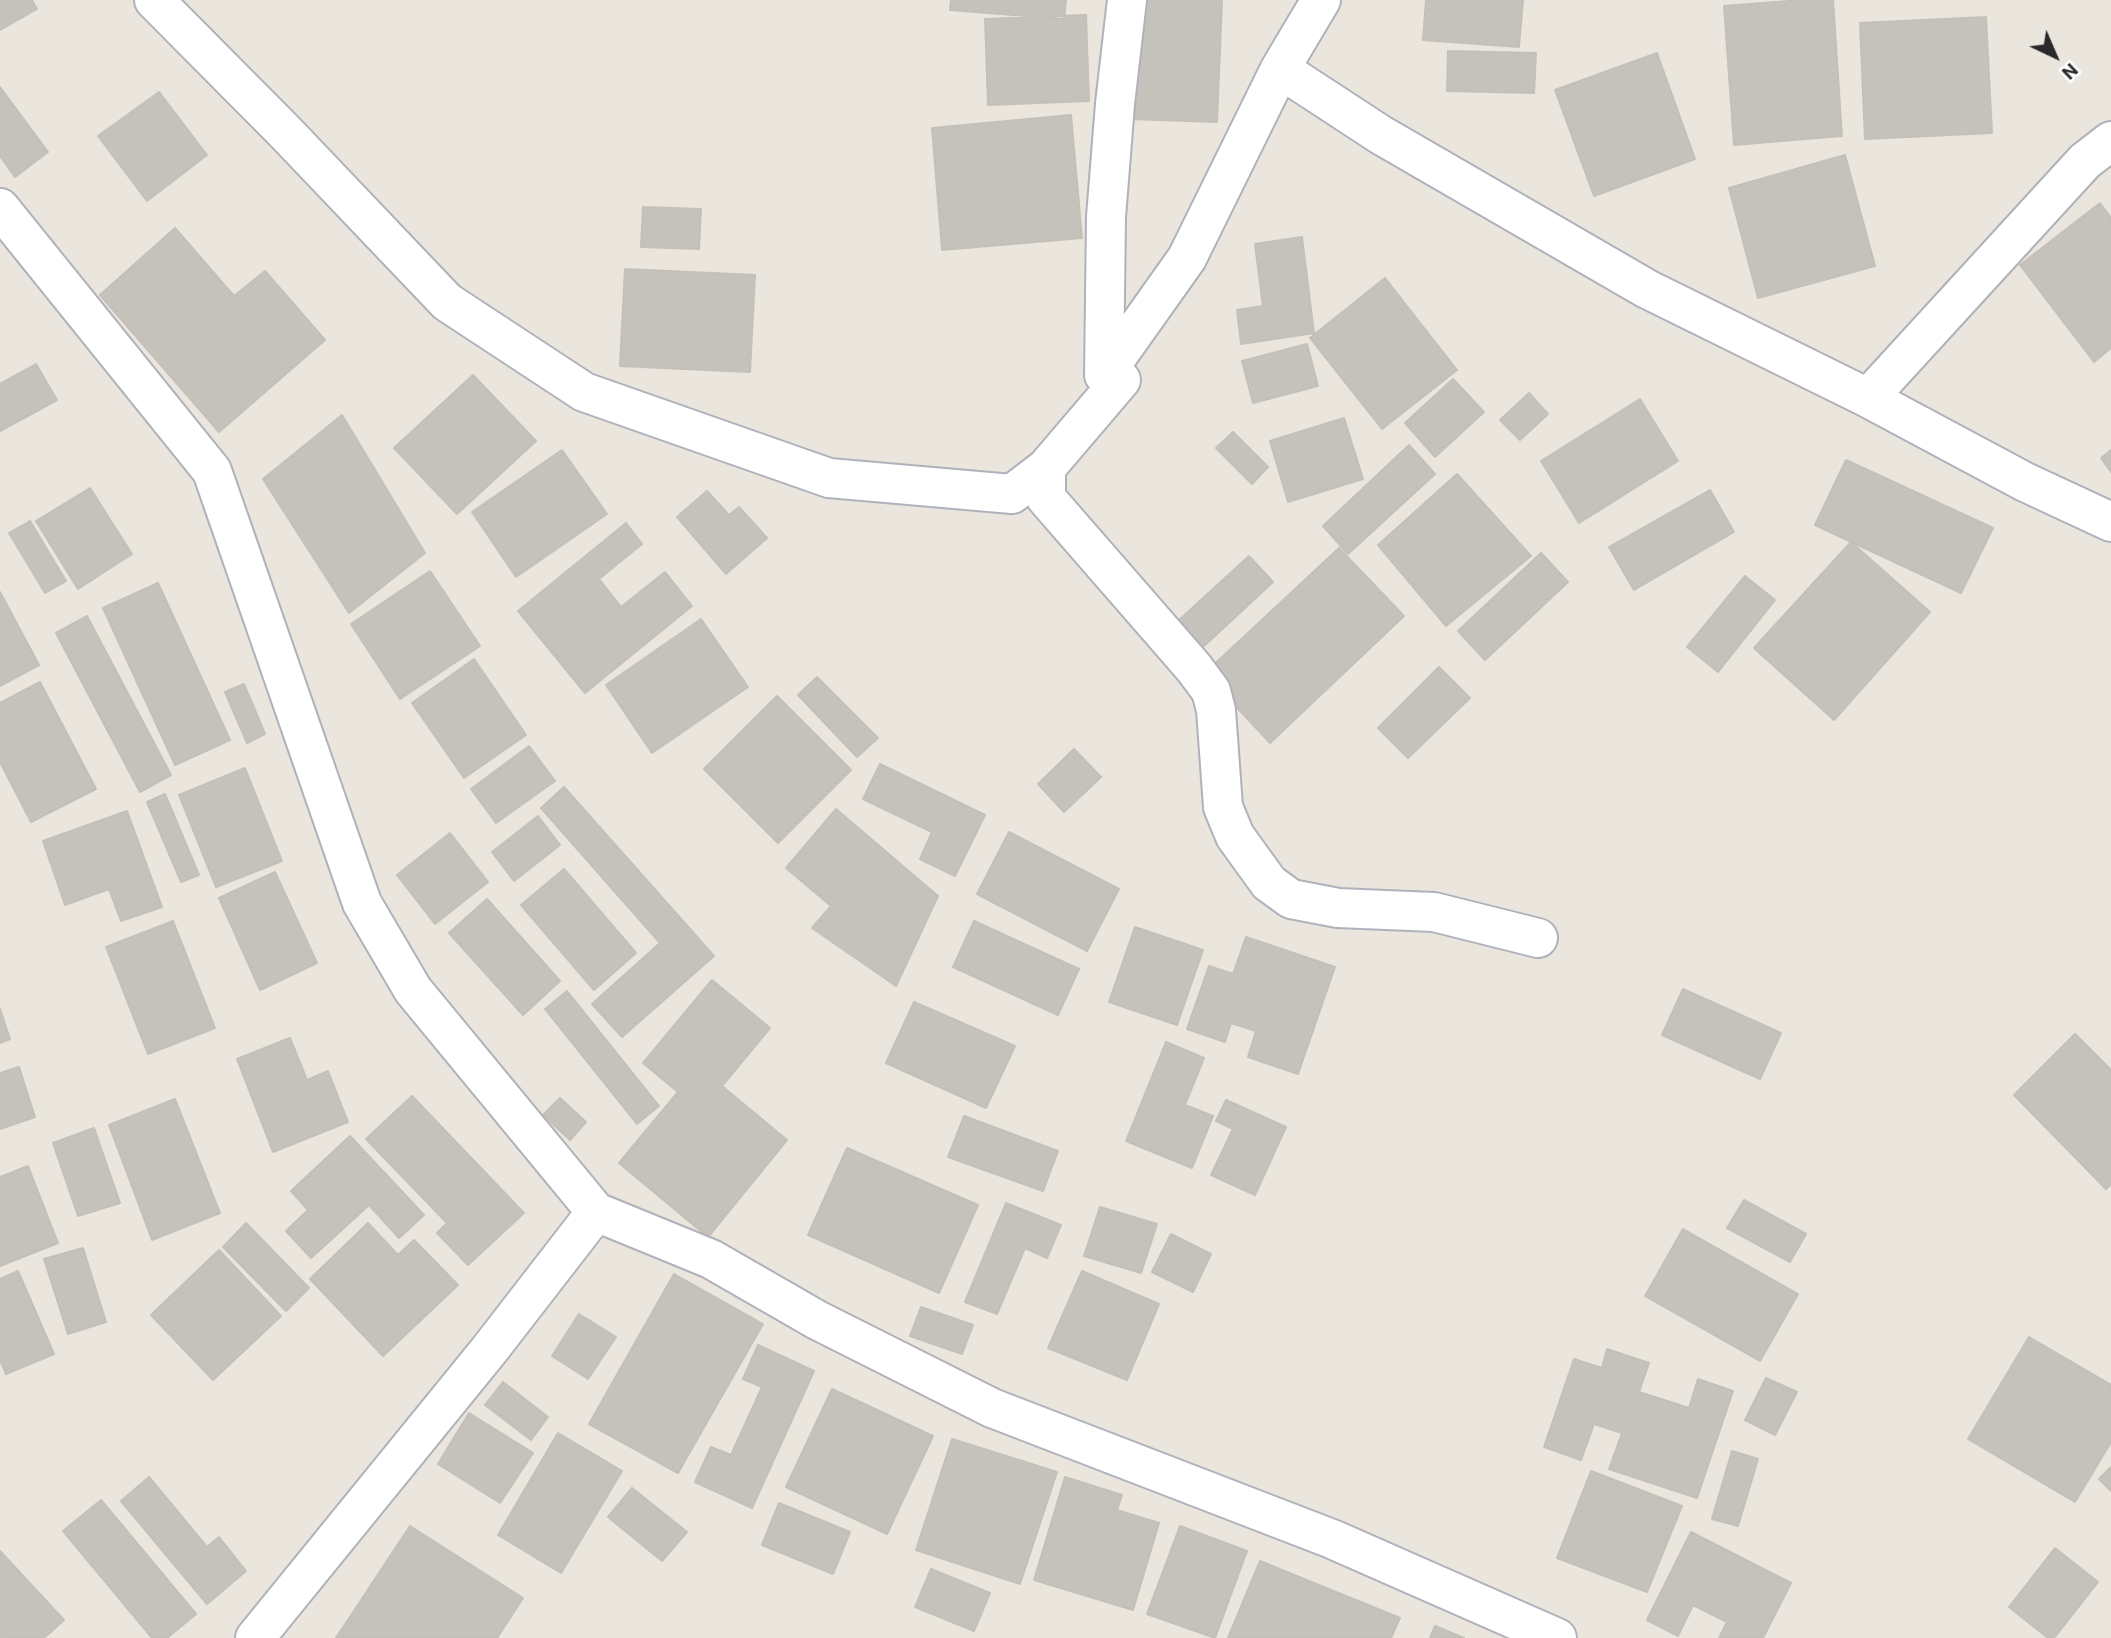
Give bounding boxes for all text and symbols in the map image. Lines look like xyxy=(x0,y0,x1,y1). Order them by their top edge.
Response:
north arrow xyxy=(2020,21,2090,91)
text: N xyxy=(2057,59,2083,84)

